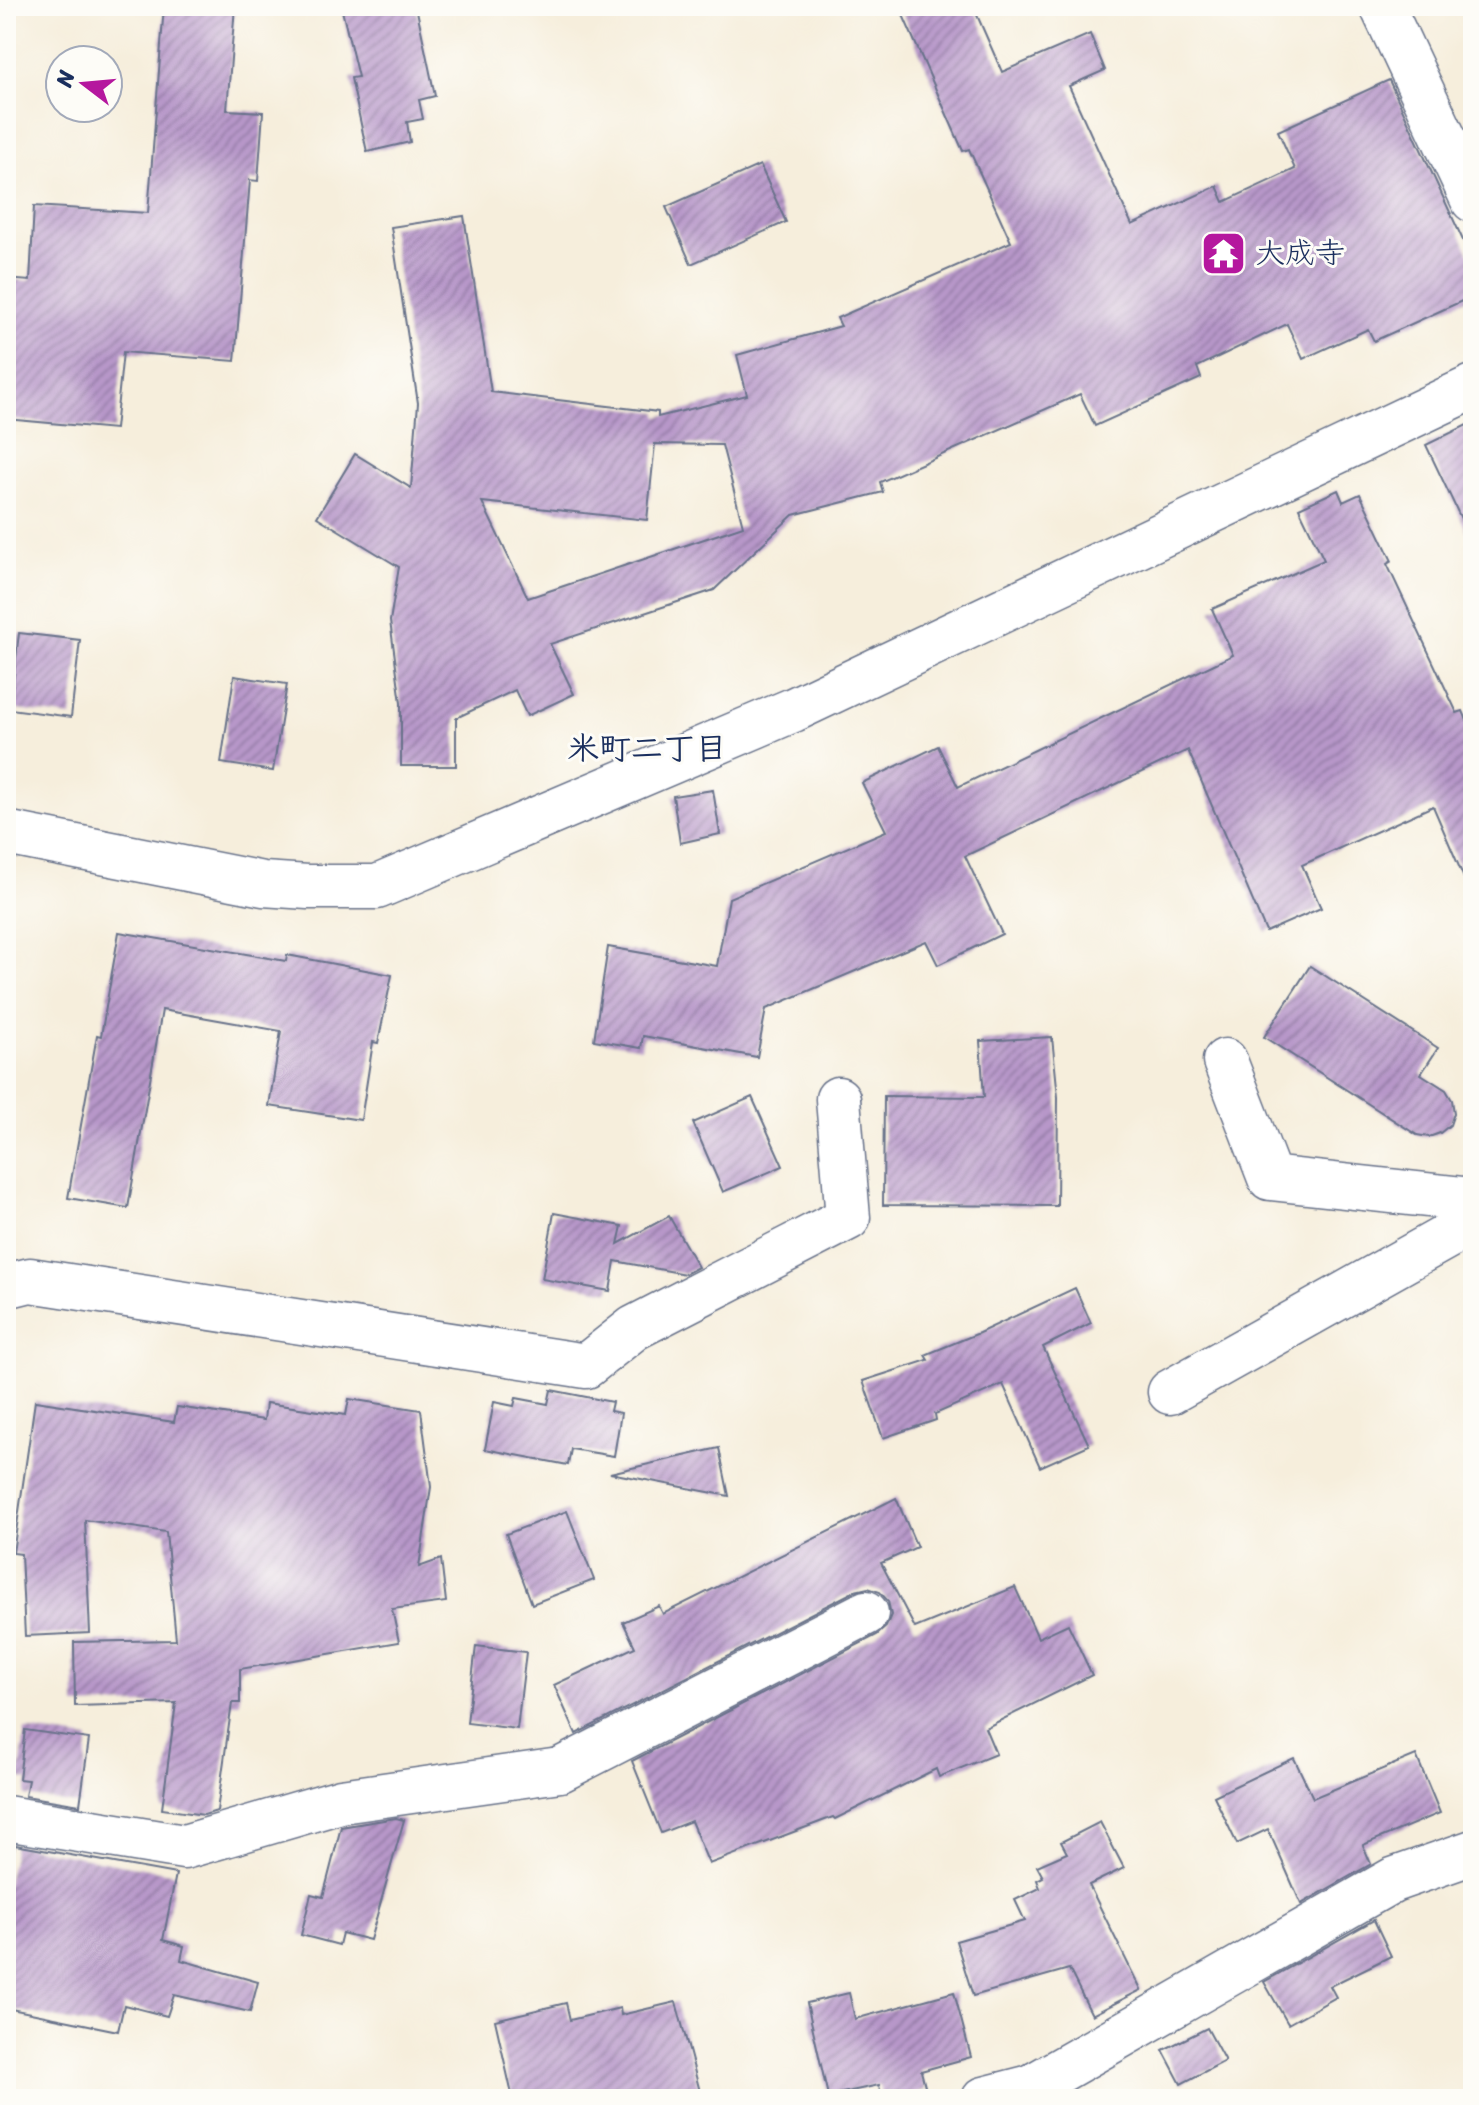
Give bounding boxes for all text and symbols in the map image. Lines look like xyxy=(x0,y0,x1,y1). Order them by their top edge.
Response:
north arrow xyxy=(44,44,124,124)
text: N xyxy=(44,65,86,92)
place label: 大成寺 xyxy=(1255,226,1345,280)
temple icon: 大成寺 xyxy=(1200,229,1248,277)
district label: 米町二丁目 xyxy=(567,720,727,777)

